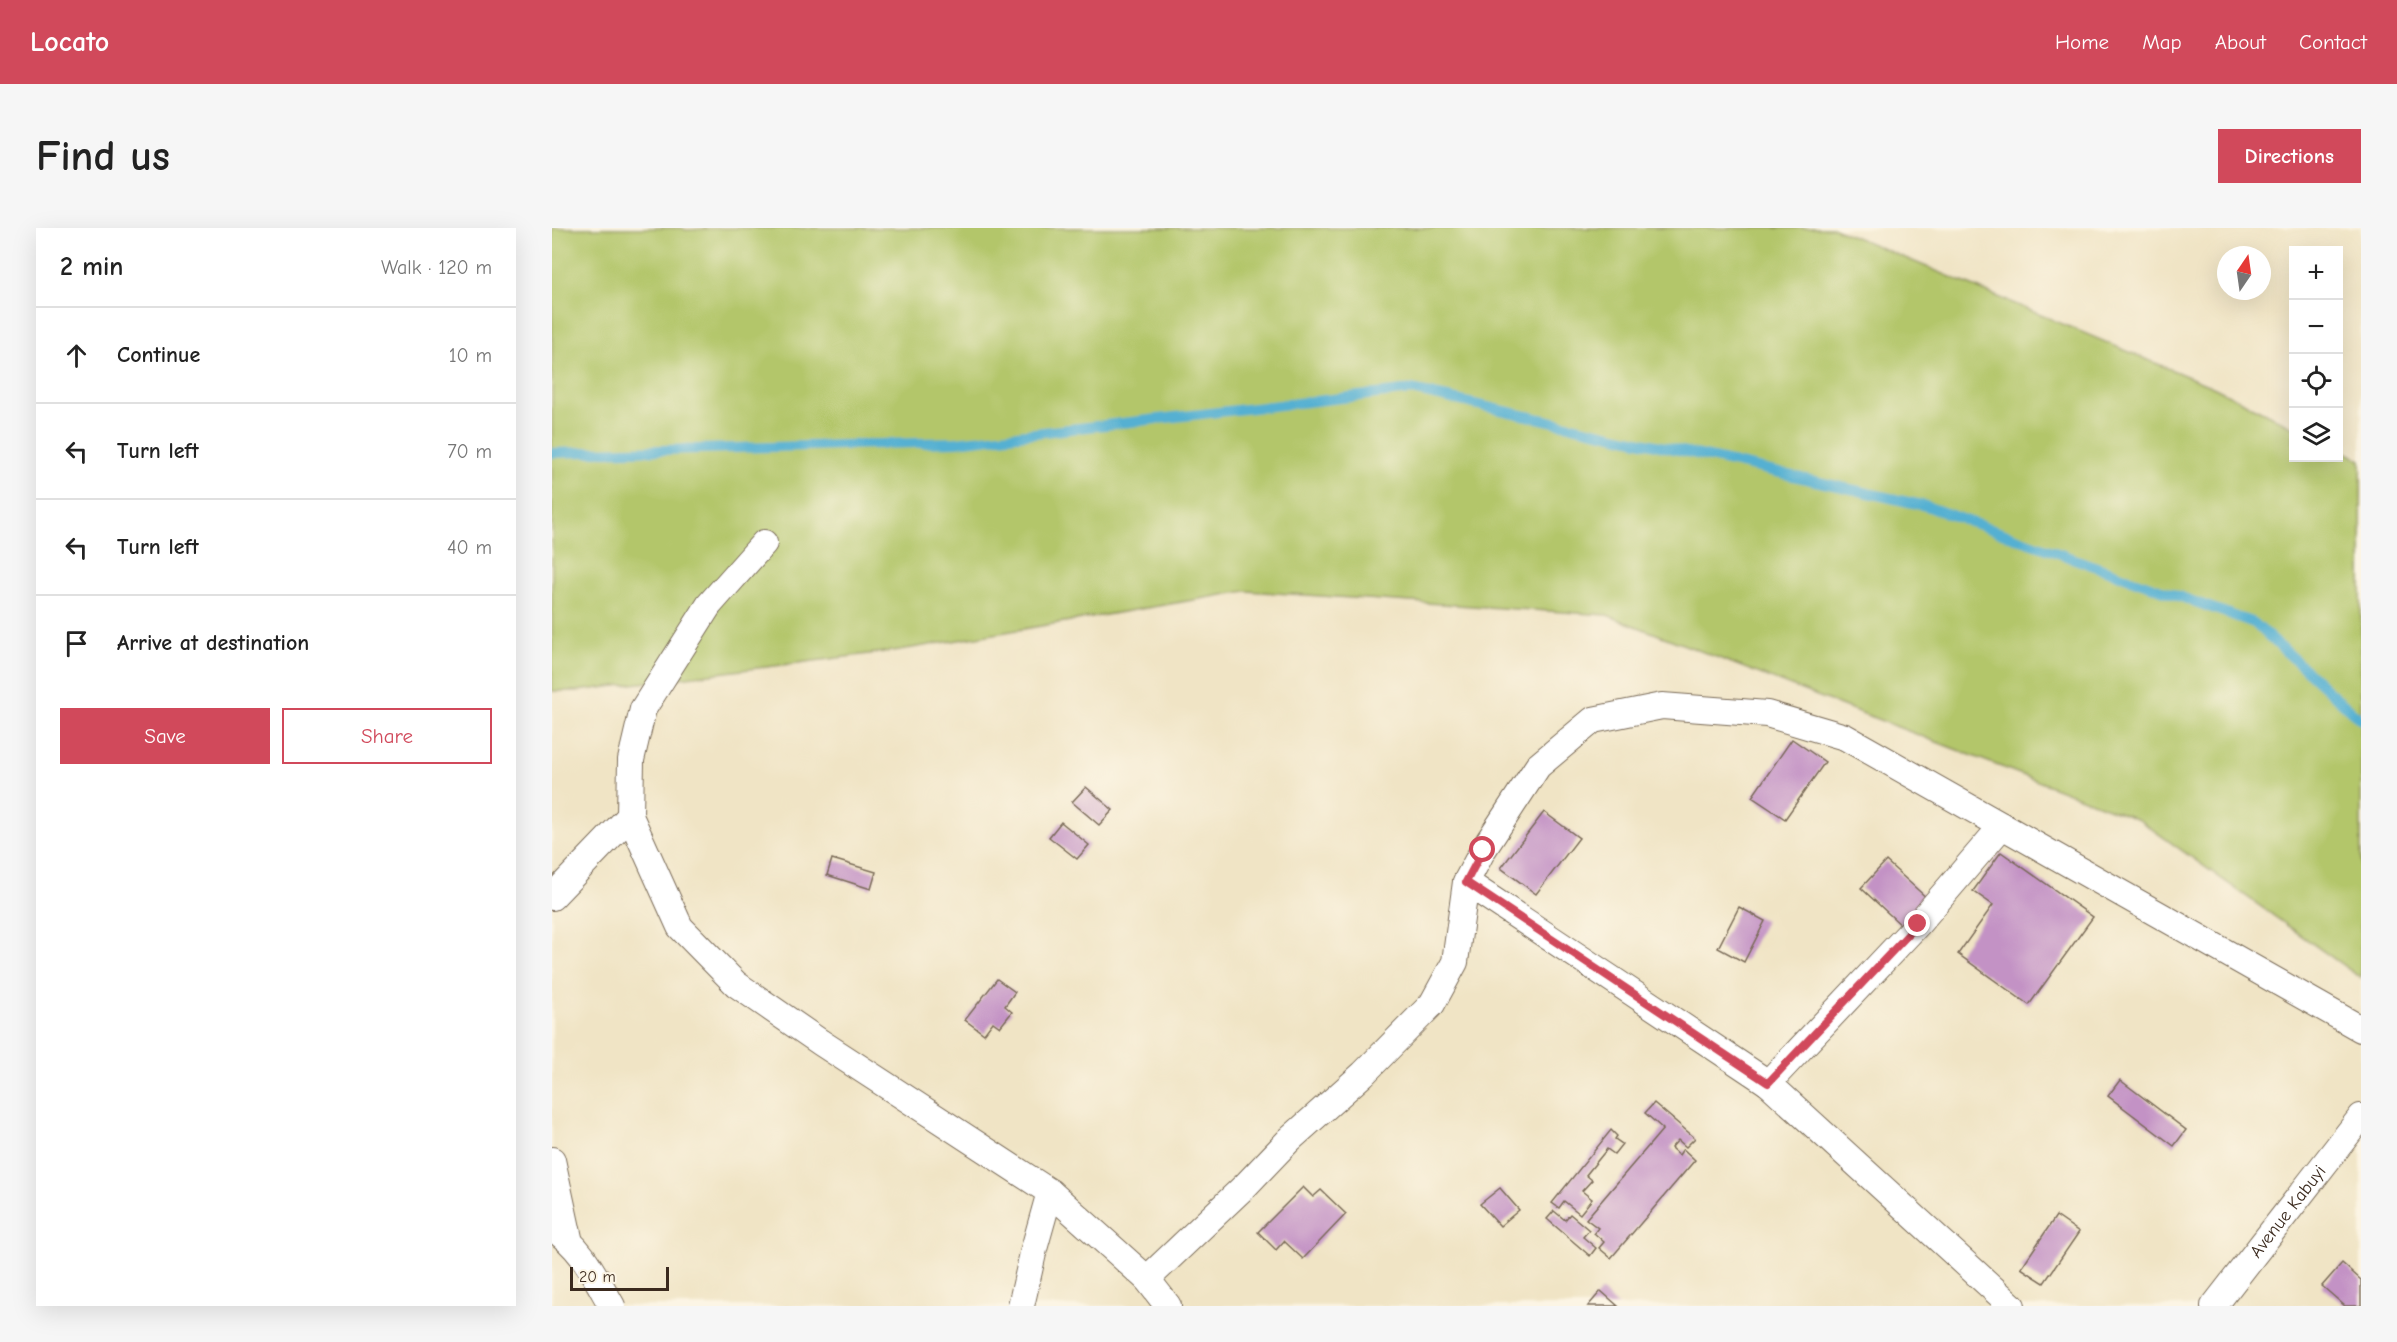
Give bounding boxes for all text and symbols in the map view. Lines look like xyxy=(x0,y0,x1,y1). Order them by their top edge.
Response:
text: Locato xyxy=(30,26,109,58)
text: Home xyxy=(2055,30,2109,54)
text: Map xyxy=(2142,30,2182,54)
text: About xyxy=(2215,30,2266,54)
text: Contact xyxy=(2299,30,2367,54)
button: Directions xyxy=(2218,129,2361,183)
text: Find us xyxy=(36,132,170,181)
north arrow xyxy=(2217,246,2271,300)
map controls xyxy=(2289,246,2343,462)
button: + xyxy=(2289,246,2343,300)
text: 2 min xyxy=(60,252,123,282)
text: Walk · 120 m xyxy=(381,256,492,279)
button: − xyxy=(2289,300,2343,354)
icon: ahead xyxy=(60,339,93,372)
text: Continue xyxy=(117,342,200,368)
text: 10 m xyxy=(449,344,492,367)
button: locate xyxy=(2289,354,2343,408)
button: layers xyxy=(2289,408,2343,462)
icon: left xyxy=(60,435,93,468)
text: Turn left xyxy=(117,438,199,464)
text: 70 m xyxy=(447,440,492,463)
icon: left xyxy=(60,531,93,564)
text: Turn left xyxy=(117,534,199,560)
text: 40 m xyxy=(447,536,492,559)
icon: arrive xyxy=(60,627,93,660)
text: Arrive at destination xyxy=(117,630,309,656)
button: Save xyxy=(60,708,270,764)
button: Share xyxy=(282,708,492,764)
route start xyxy=(1469,836,1495,862)
route end xyxy=(1904,910,1930,936)
street label: Avenue Kabuyi xyxy=(2245,1161,2330,1262)
scale bar xyxy=(570,1264,669,1292)
text: 20 m xyxy=(579,1268,616,1286)

